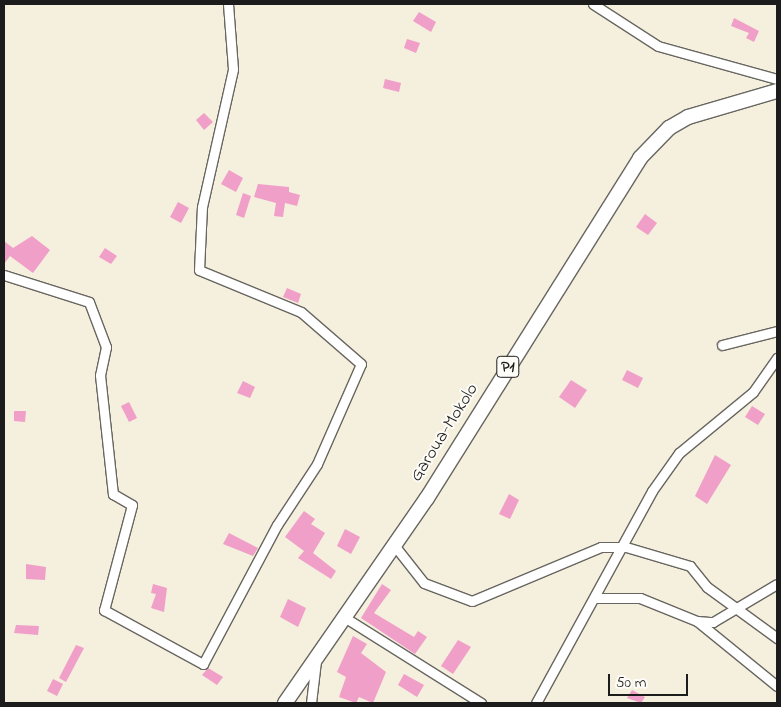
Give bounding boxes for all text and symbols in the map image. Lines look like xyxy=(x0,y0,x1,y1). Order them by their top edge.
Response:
road number: P1 xyxy=(496,354,520,381)
street label: Garoua-Mokolo xyxy=(406,380,484,486)
scale bar xyxy=(611,664,691,696)
text: 50 m xyxy=(616,672,646,694)

